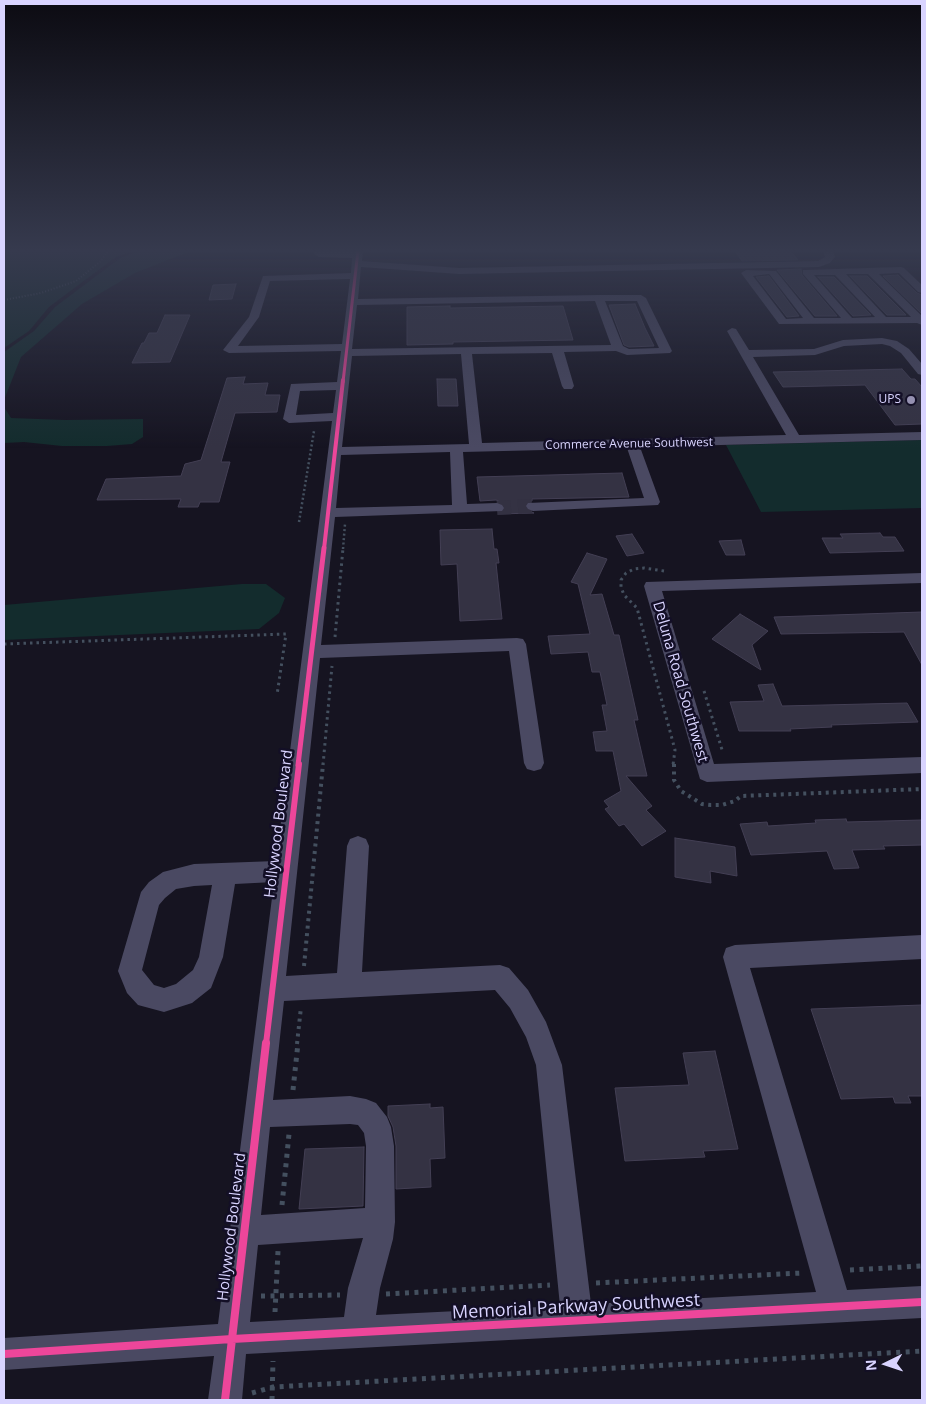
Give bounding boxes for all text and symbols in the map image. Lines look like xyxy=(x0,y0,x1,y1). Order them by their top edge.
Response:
place label: UPS xyxy=(878,393,901,407)
marker: UPS xyxy=(905,394,917,406)
street label: Commerce Avenue Southwest xyxy=(545,435,713,453)
street label: Deluna Road Southwest xyxy=(648,599,712,765)
street label: Hollywood Boulevard xyxy=(261,749,297,899)
street label: Hollywood Boulevard xyxy=(214,1152,250,1302)
street label: Memorial Parkway Southwest xyxy=(451,1290,701,1324)
north arrow xyxy=(861,1339,911,1389)
text: N xyxy=(861,1359,880,1371)

